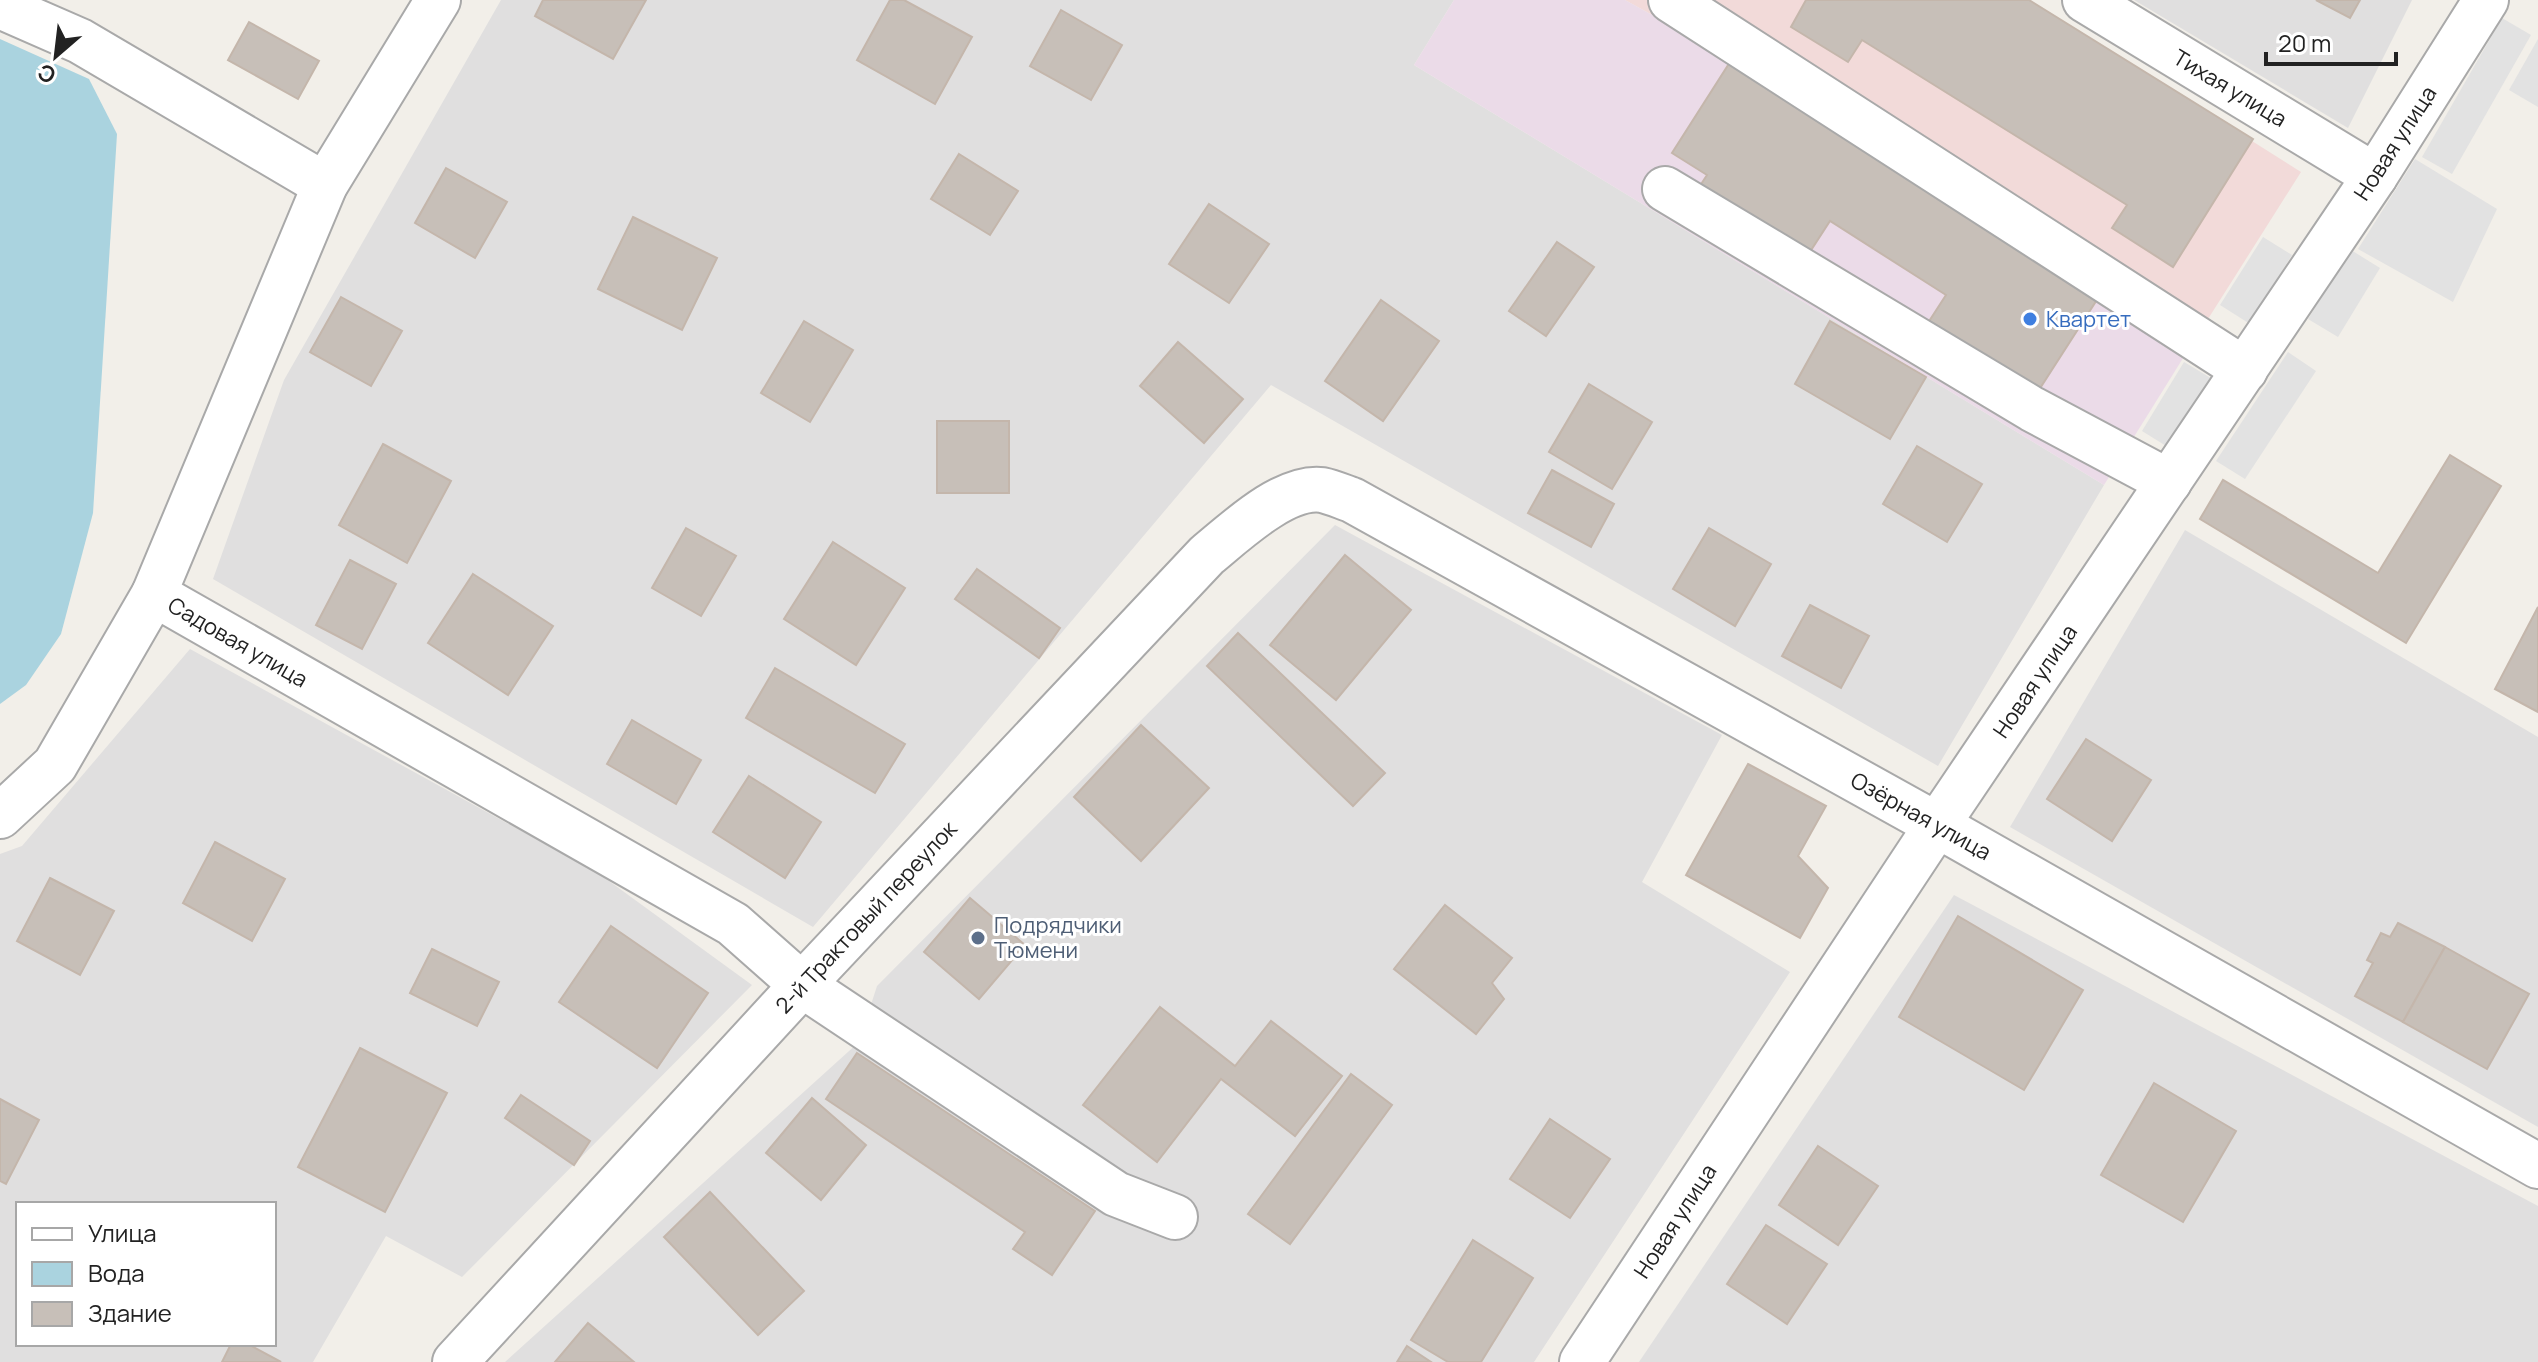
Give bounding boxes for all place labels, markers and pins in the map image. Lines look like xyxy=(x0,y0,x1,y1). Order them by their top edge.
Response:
place label: Квартет xyxy=(2046,304,2131,334)
marker: Квартет xyxy=(2021,310,2039,328)
place label: Подрядчики Тюмени xyxy=(994,910,1122,965)
marker: Подрядчики Тюмени xyxy=(969,929,987,947)

